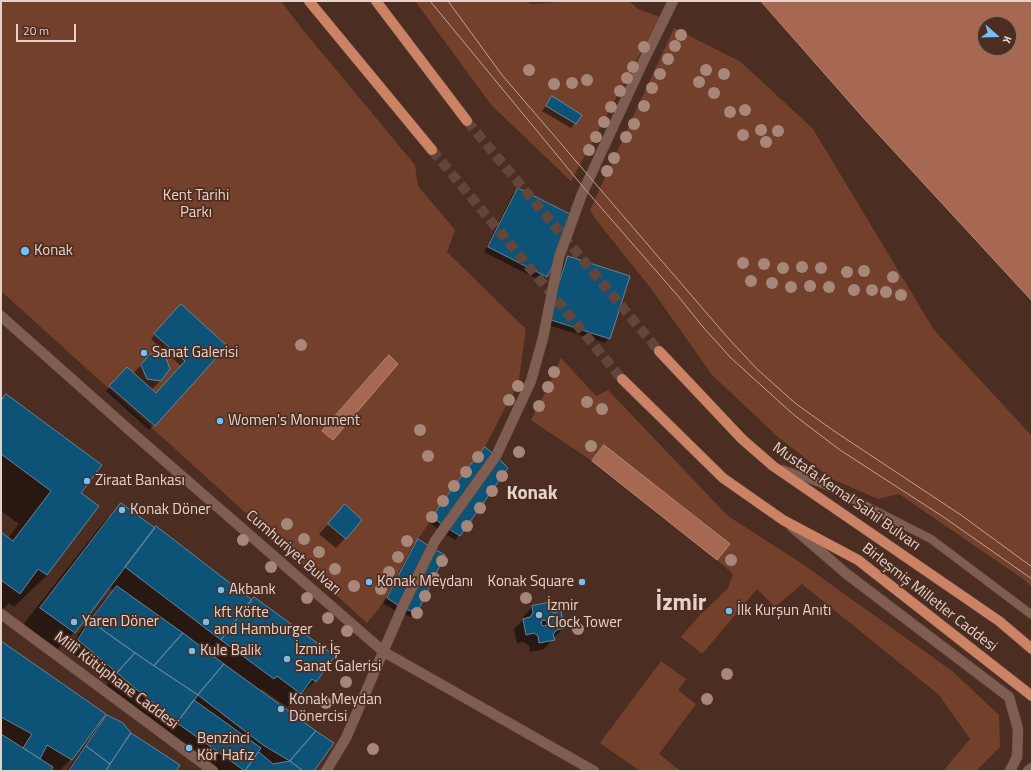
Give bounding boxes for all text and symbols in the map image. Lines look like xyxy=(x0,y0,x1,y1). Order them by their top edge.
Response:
scale bar xyxy=(18,16,78,42)
north arrow xyxy=(977,16,1017,56)
text: 20 m xyxy=(23,21,49,40)
text: K xyxy=(999,34,1016,46)
park label: Kent Tarihi Parkı xyxy=(163,187,229,222)
place label: Konak xyxy=(34,242,73,260)
marker: Konak xyxy=(19,245,31,257)
place label: Sanat Galerisi xyxy=(152,344,238,362)
marker: Sanat Galerisi xyxy=(139,348,149,358)
place label: Women's Monument xyxy=(228,412,360,430)
marker: Women's Monument xyxy=(215,416,225,426)
street label: Mustafa Kemal Sahil Bulvarı xyxy=(769,439,923,555)
place label: Ziraat Bankası xyxy=(95,472,185,490)
marker: Ziraat Bankası xyxy=(82,476,92,486)
district label: Konak xyxy=(506,483,558,505)
place label: Konak Döner xyxy=(130,501,211,519)
marker: Konak Döner xyxy=(117,505,127,515)
street label: Cumhuriyet Bulvarı xyxy=(242,507,344,599)
street label: Birleşmiş Milletler Caddesi xyxy=(858,540,1000,656)
place label: Konak Meydanı xyxy=(377,573,473,591)
place label: Konak Square xyxy=(488,573,574,591)
marker: Konak Meydanı xyxy=(364,577,374,587)
marker: Konak Square xyxy=(577,577,587,587)
place label: Akbank xyxy=(229,581,276,599)
marker: Akbank xyxy=(216,585,226,595)
district label: İzmir xyxy=(656,590,706,618)
place label: İzmir Clock Tower xyxy=(547,597,622,632)
place label: İlk Kurşun Anıtı xyxy=(737,602,831,620)
place label: kft Köfte and Hamburger xyxy=(214,604,312,639)
marker: İlk Kurşun Anıtı xyxy=(724,606,734,616)
marker: İzmir Clock Tower xyxy=(534,610,544,620)
place label: Yaren Döner xyxy=(82,613,159,631)
marker: Yaren Döner xyxy=(69,617,79,627)
marker: kft Köfte and Hamburger xyxy=(201,617,211,627)
street label: Millî Kütüphane Caddesi xyxy=(50,628,182,734)
place label: İzmir İş Sanat Galerisi xyxy=(295,641,381,676)
place label: Kule Balik xyxy=(200,642,261,660)
marker: Kule Balik xyxy=(187,646,197,656)
marker: İzmir İş Sanat Galerisi xyxy=(282,654,292,664)
place label: Konak Meydan Dönercisi xyxy=(289,691,382,726)
marker: Konak Meydan Dönercisi xyxy=(276,704,286,714)
place label: Benzinci Kör Hafız xyxy=(197,730,254,765)
marker: Benzinci Kör Hafız xyxy=(184,743,194,753)

